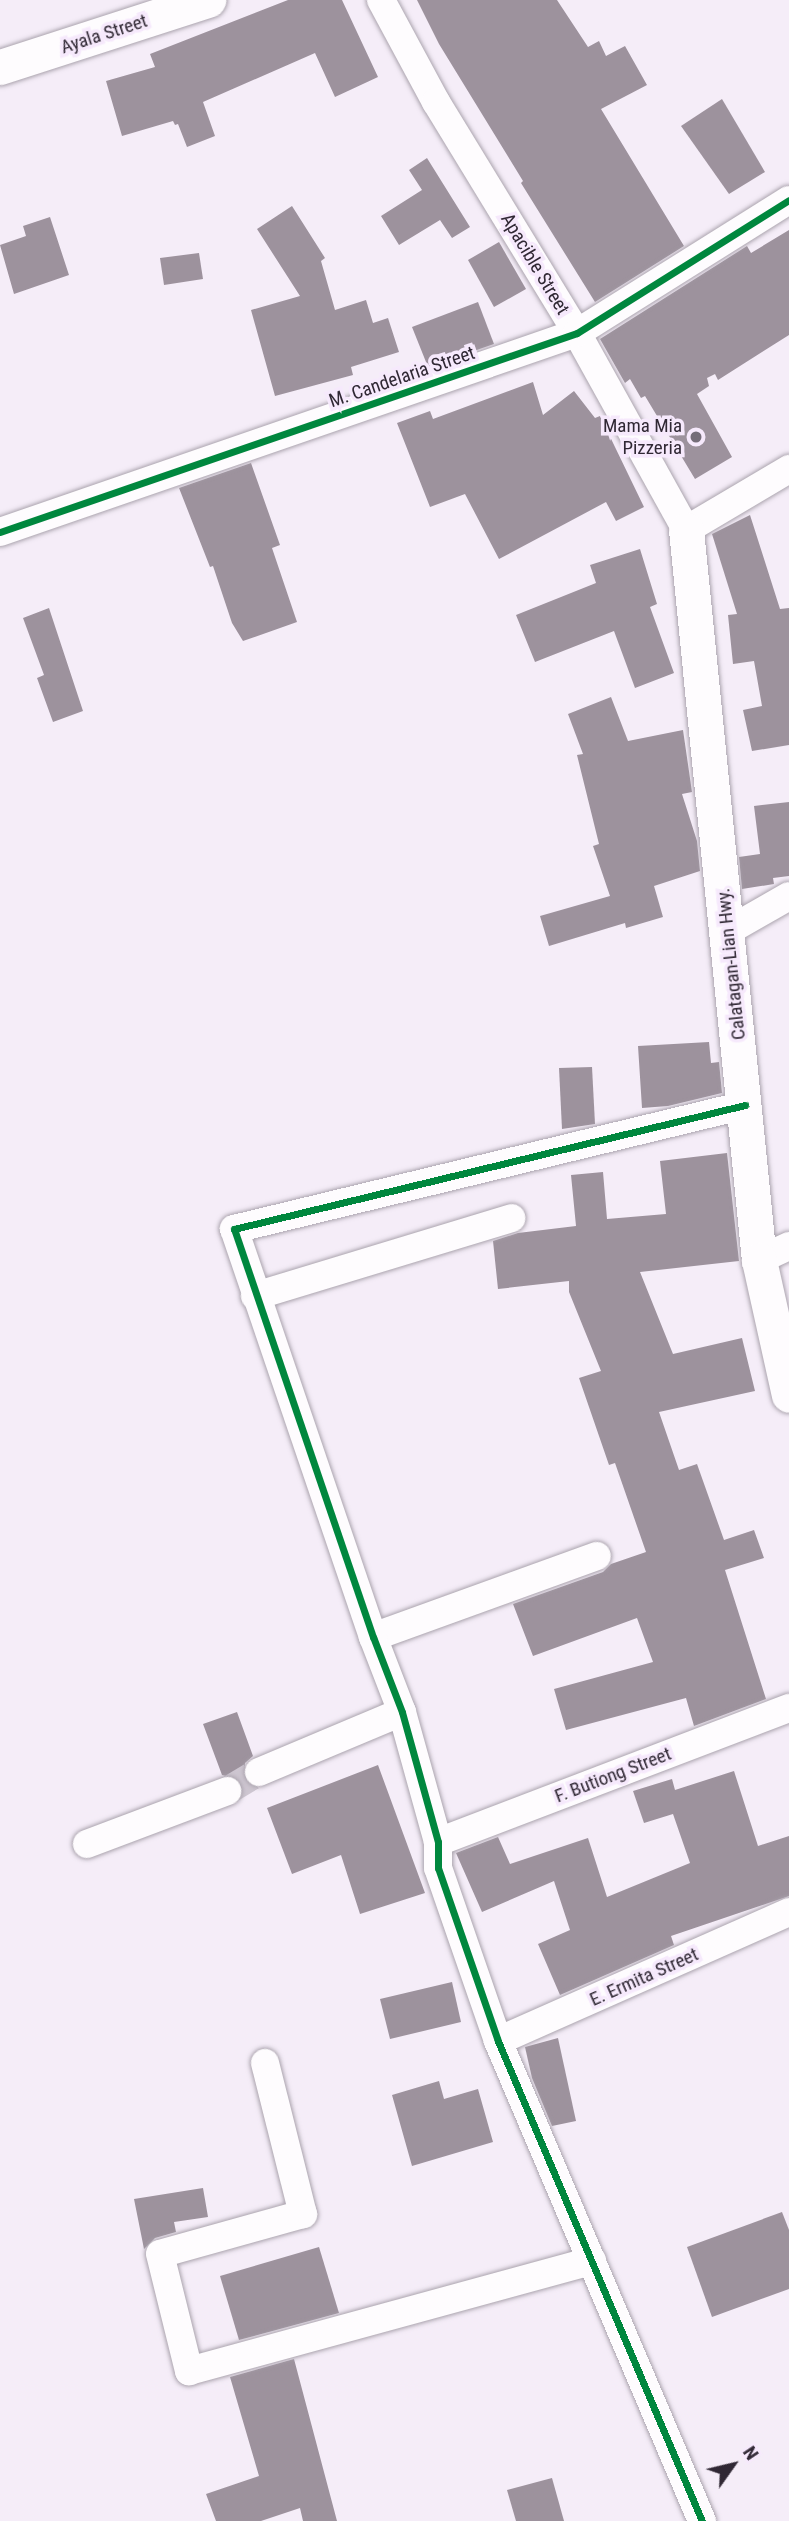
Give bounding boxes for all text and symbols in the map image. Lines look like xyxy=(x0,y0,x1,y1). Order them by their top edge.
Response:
street label: Ayala Street xyxy=(58,9,150,59)
street label: Apacible Street xyxy=(496,209,574,319)
street label: M. Candelaria Street xyxy=(326,341,478,413)
place label: Mama Mia Pizzeria xyxy=(603,415,682,459)
marker: Mama Mia Pizzeria xyxy=(688,429,704,445)
street label: Calatagan-Lian Hwy. xyxy=(712,887,750,1041)
street label: F. Butiong Street xyxy=(552,1742,674,1808)
street label: E. Ermita Street xyxy=(586,1943,702,2011)
north arrow xyxy=(698,2430,768,2500)
text: N xyxy=(738,2442,764,2464)

